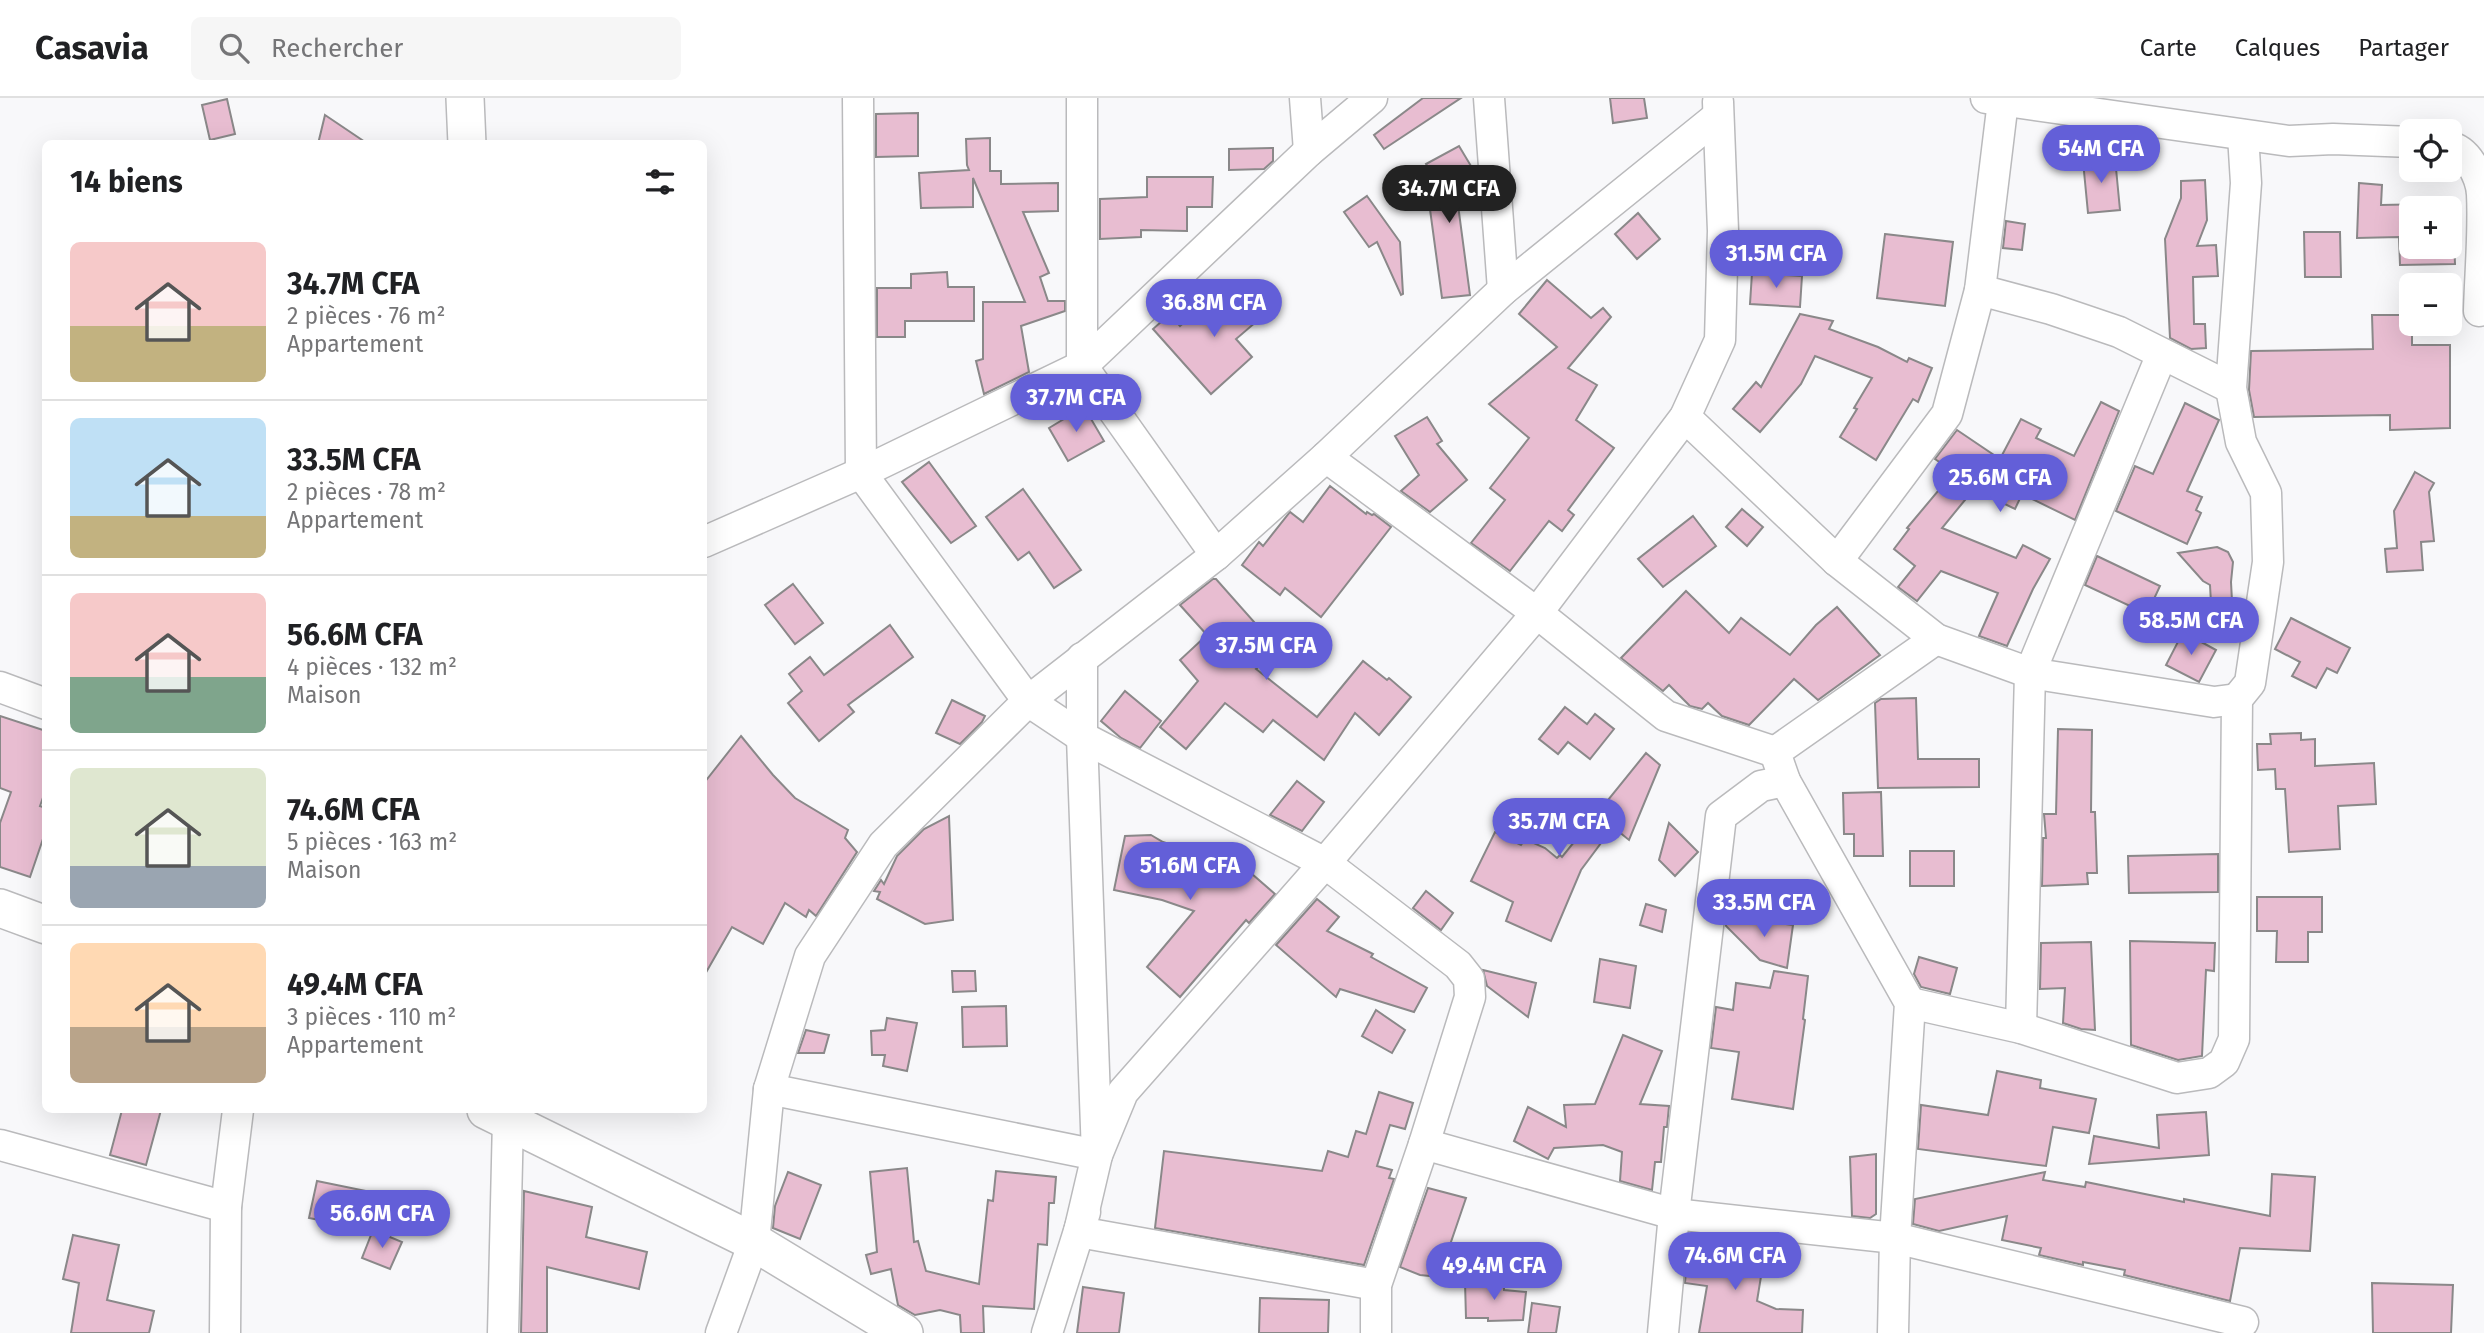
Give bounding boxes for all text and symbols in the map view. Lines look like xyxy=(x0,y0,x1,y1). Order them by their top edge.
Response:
search box xyxy=(191,17,681,80)
text: Casavia xyxy=(35,28,149,68)
icon: search xyxy=(215,29,253,67)
text: Rechercher xyxy=(271,33,403,64)
text: Carte xyxy=(2140,34,2197,62)
text: Calques xyxy=(2235,34,2320,62)
text: Partager xyxy=(2358,34,2449,62)
map controls xyxy=(2399,119,2462,336)
button: locate xyxy=(2399,119,2462,182)
pin: 54M CFA xyxy=(2036,126,2166,185)
text: 54M CFA xyxy=(2058,134,2144,162)
icon: filters xyxy=(641,163,679,201)
text: 14 biens xyxy=(70,164,183,200)
pin: 34.7M CFA xyxy=(1369,166,1529,225)
text: 34.7M CFA xyxy=(1398,174,1500,202)
button: + xyxy=(2399,196,2462,259)
pin: 31.5M CFA xyxy=(1696,230,1856,290)
text: 31.5M CFA xyxy=(1726,239,1826,267)
text: 34.7M CFA xyxy=(287,266,419,302)
icon: home xyxy=(126,270,210,354)
button: − xyxy=(2399,273,2462,336)
pin: 36.8M CFA xyxy=(1134,280,1294,339)
text: 36.8M CFA xyxy=(1162,288,1266,316)
text: 2 pièces · 76 m² xyxy=(287,302,446,330)
text: Appartement xyxy=(287,330,423,358)
pin: 37.7M CFA xyxy=(996,374,1156,434)
text: 37.7M CFA xyxy=(1026,383,1126,411)
text: 33.5M CFA xyxy=(287,442,421,478)
icon: home xyxy=(126,446,210,530)
pin: 25.6M CFA xyxy=(1920,454,2080,514)
text: 25.6M CFA xyxy=(1949,463,2051,491)
text: 2 pièces · 78 m² xyxy=(287,478,446,506)
text: Appartement xyxy=(287,506,423,534)
pin: 58.5M CFA xyxy=(2111,598,2271,657)
text: 58.5M CFA xyxy=(2139,606,2243,634)
text: 56.6M CFA xyxy=(287,617,423,653)
icon: home xyxy=(126,621,210,705)
pin: 37.5M CFA xyxy=(1186,622,1346,682)
text: 37.5M CFA xyxy=(1215,631,1317,659)
text: 4 pièces · 132 m² xyxy=(287,653,457,681)
text: Maison xyxy=(287,681,362,709)
text: 74.6M CFA xyxy=(287,792,419,828)
icon: home xyxy=(126,796,210,880)
pin: 35.7M CFA xyxy=(1479,798,1639,858)
text: 35.7M CFA xyxy=(1509,807,1609,835)
text: 5 pièces · 163 m² xyxy=(287,828,457,856)
pin: 51.6M CFA xyxy=(1110,842,1270,902)
text: 51.6M CFA xyxy=(1140,851,1240,879)
text: Maison xyxy=(287,856,362,884)
pin: 33.5M CFA xyxy=(1684,880,1844,939)
text: 33.5M CFA xyxy=(1713,888,1815,916)
text: 49.4M CFA xyxy=(287,967,422,1003)
icon: home xyxy=(126,971,210,1055)
text: 3 pièces · 110 m² xyxy=(287,1003,456,1031)
text: Appartement xyxy=(287,1031,423,1059)
pin: 56.6M CFA xyxy=(302,1190,462,1250)
text: 56.6M CFA xyxy=(330,1199,434,1227)
pin: 74.6M CFA xyxy=(1655,1232,1815,1292)
text: 74.6M CFA xyxy=(1684,1241,1786,1269)
pin: 49.4M CFA xyxy=(1414,1242,1574,1302)
text: 49.4M CFA xyxy=(1442,1251,1546,1279)

